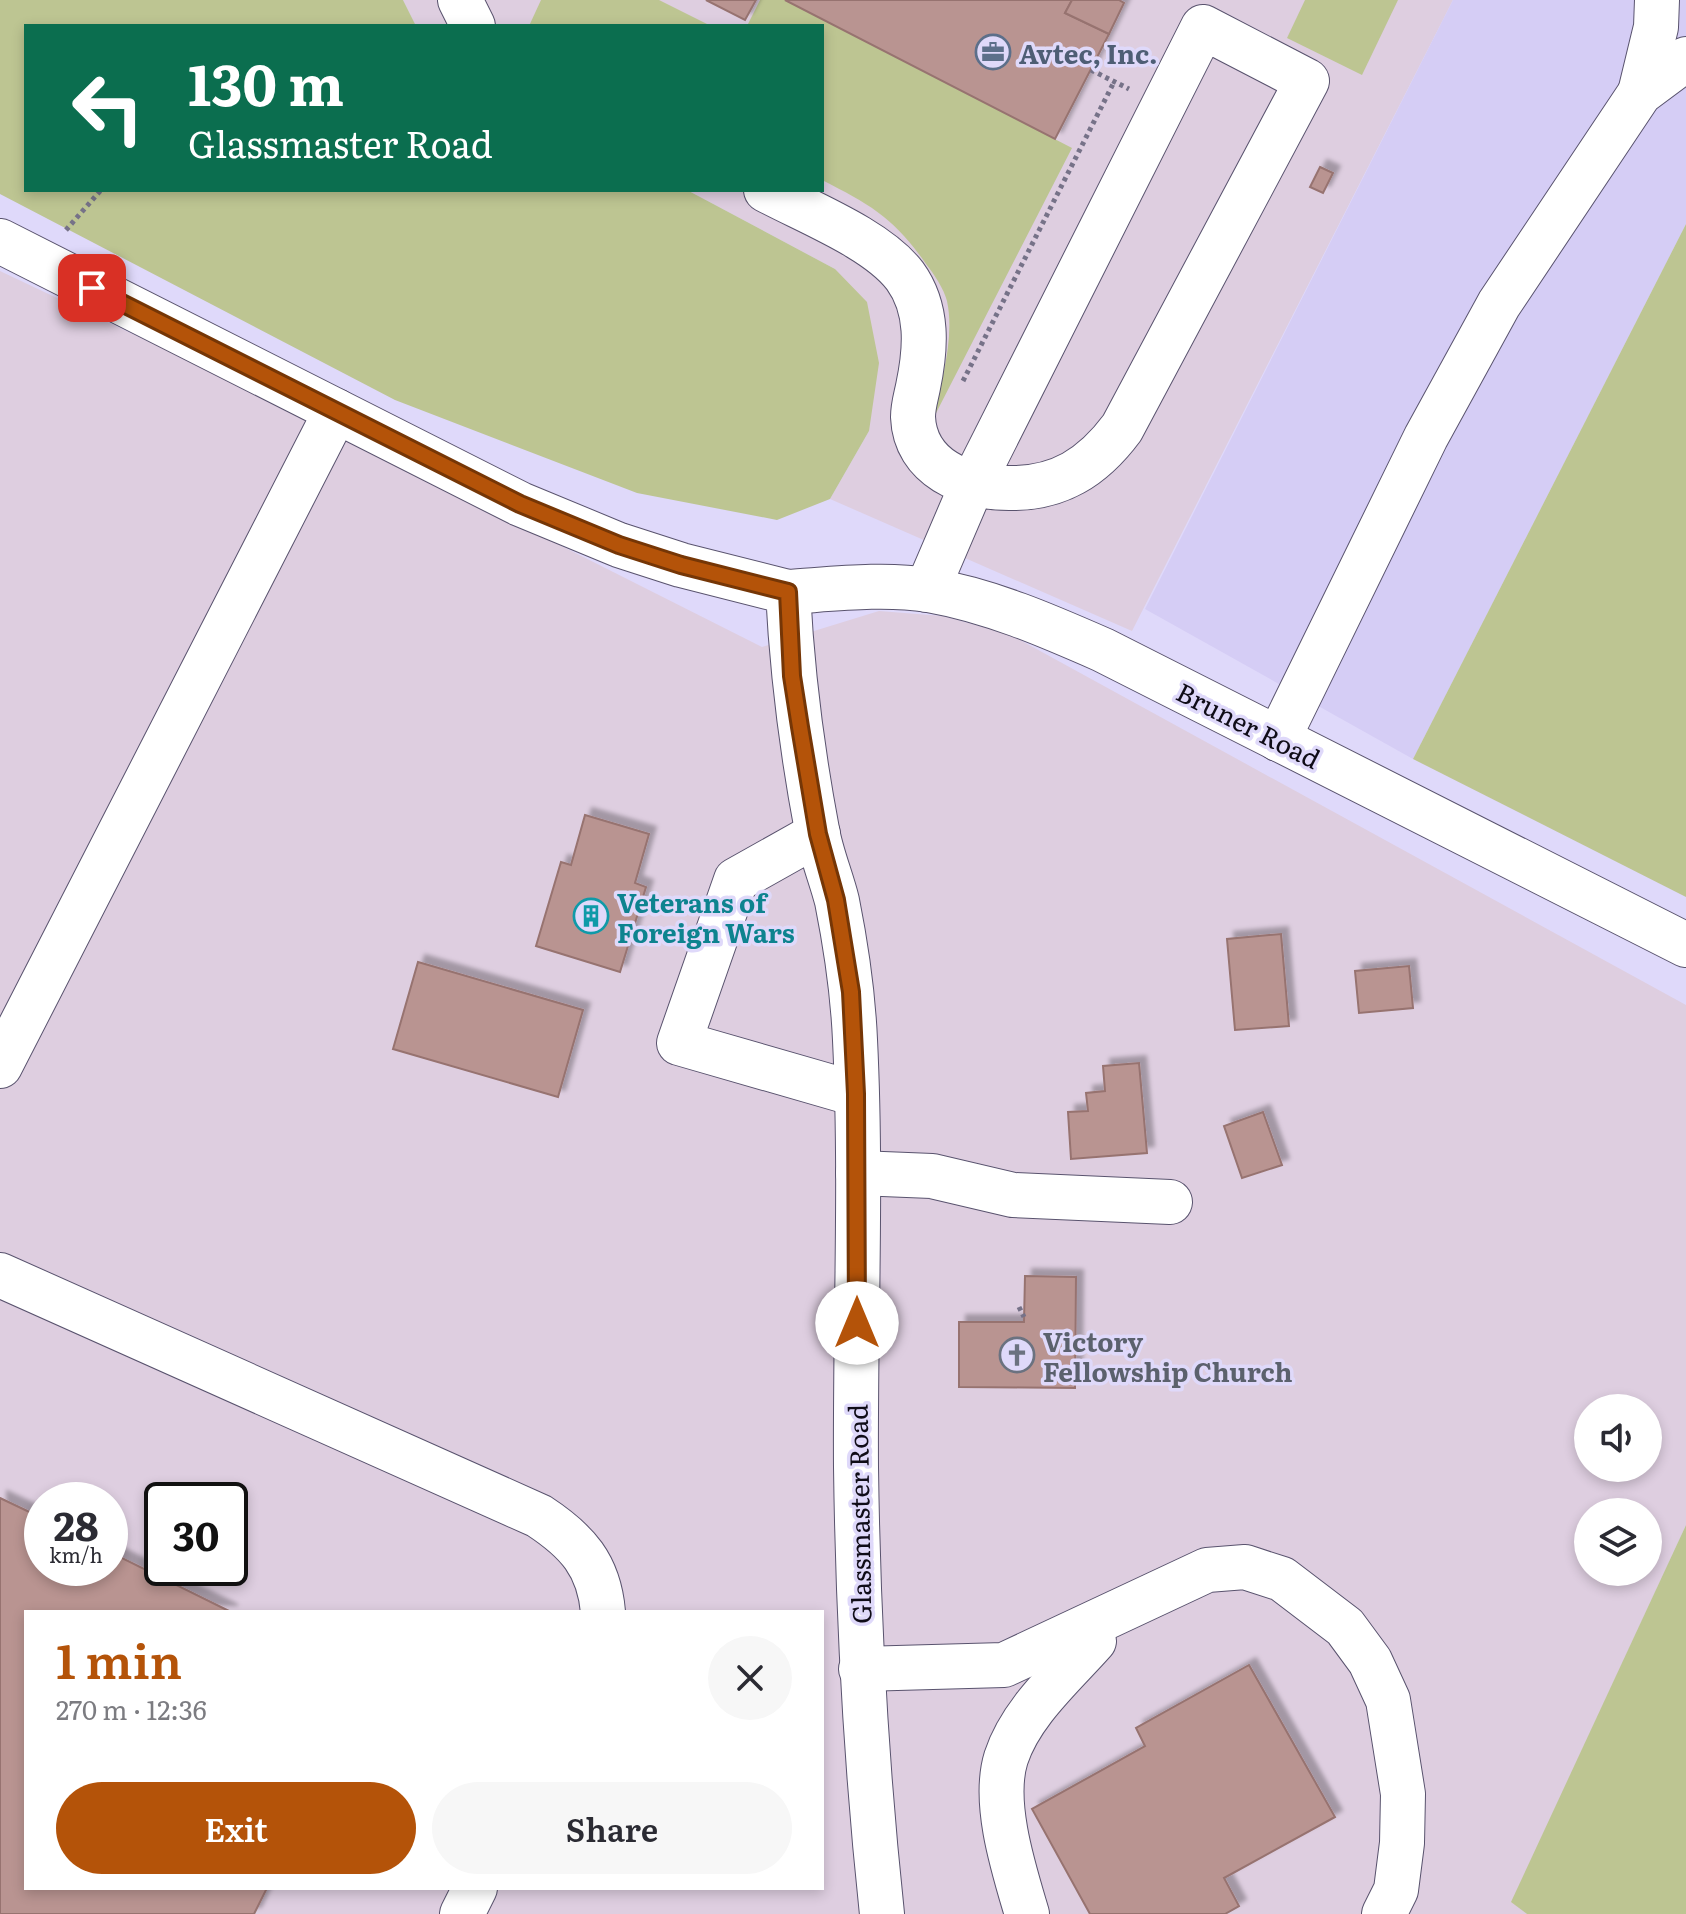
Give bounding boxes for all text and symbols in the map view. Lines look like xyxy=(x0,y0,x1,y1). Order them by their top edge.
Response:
office icon: Avtec, Inc. xyxy=(974,33,1012,71)
place label: Avtec, Inc. xyxy=(1019,33,1158,72)
text: 130 m xyxy=(188,40,344,123)
icon: left xyxy=(56,56,160,160)
text: Glassmaster Road xyxy=(188,116,493,169)
pin xyxy=(58,254,126,322)
icon: arrive xyxy=(70,266,114,310)
street label: Bruner Road xyxy=(1170,671,1328,777)
place label: Veterans of Foreign Wars xyxy=(617,882,795,951)
building icon: Veterans of Foreign Wars xyxy=(572,897,610,935)
position arrow xyxy=(815,1281,899,1365)
place label: Victory Fellowship Church xyxy=(1043,1321,1293,1390)
church icon: Victory Fellowship Church xyxy=(998,1336,1036,1374)
map controls xyxy=(1574,1394,1662,1586)
button: sound xyxy=(1574,1394,1662,1482)
street label: Glassmaster Road xyxy=(837,1404,879,1624)
speed limit sign: 30 xyxy=(144,1482,248,1586)
text: 28 xyxy=(53,1494,99,1553)
button: layers xyxy=(1574,1498,1662,1586)
text: km/h xyxy=(49,1539,103,1569)
text: 1 min xyxy=(56,1623,182,1694)
button: close xyxy=(708,1636,792,1720)
text: 270 m · 12:36 xyxy=(56,1689,207,1728)
button: Exit xyxy=(56,1782,416,1874)
button: Share xyxy=(432,1782,792,1874)

